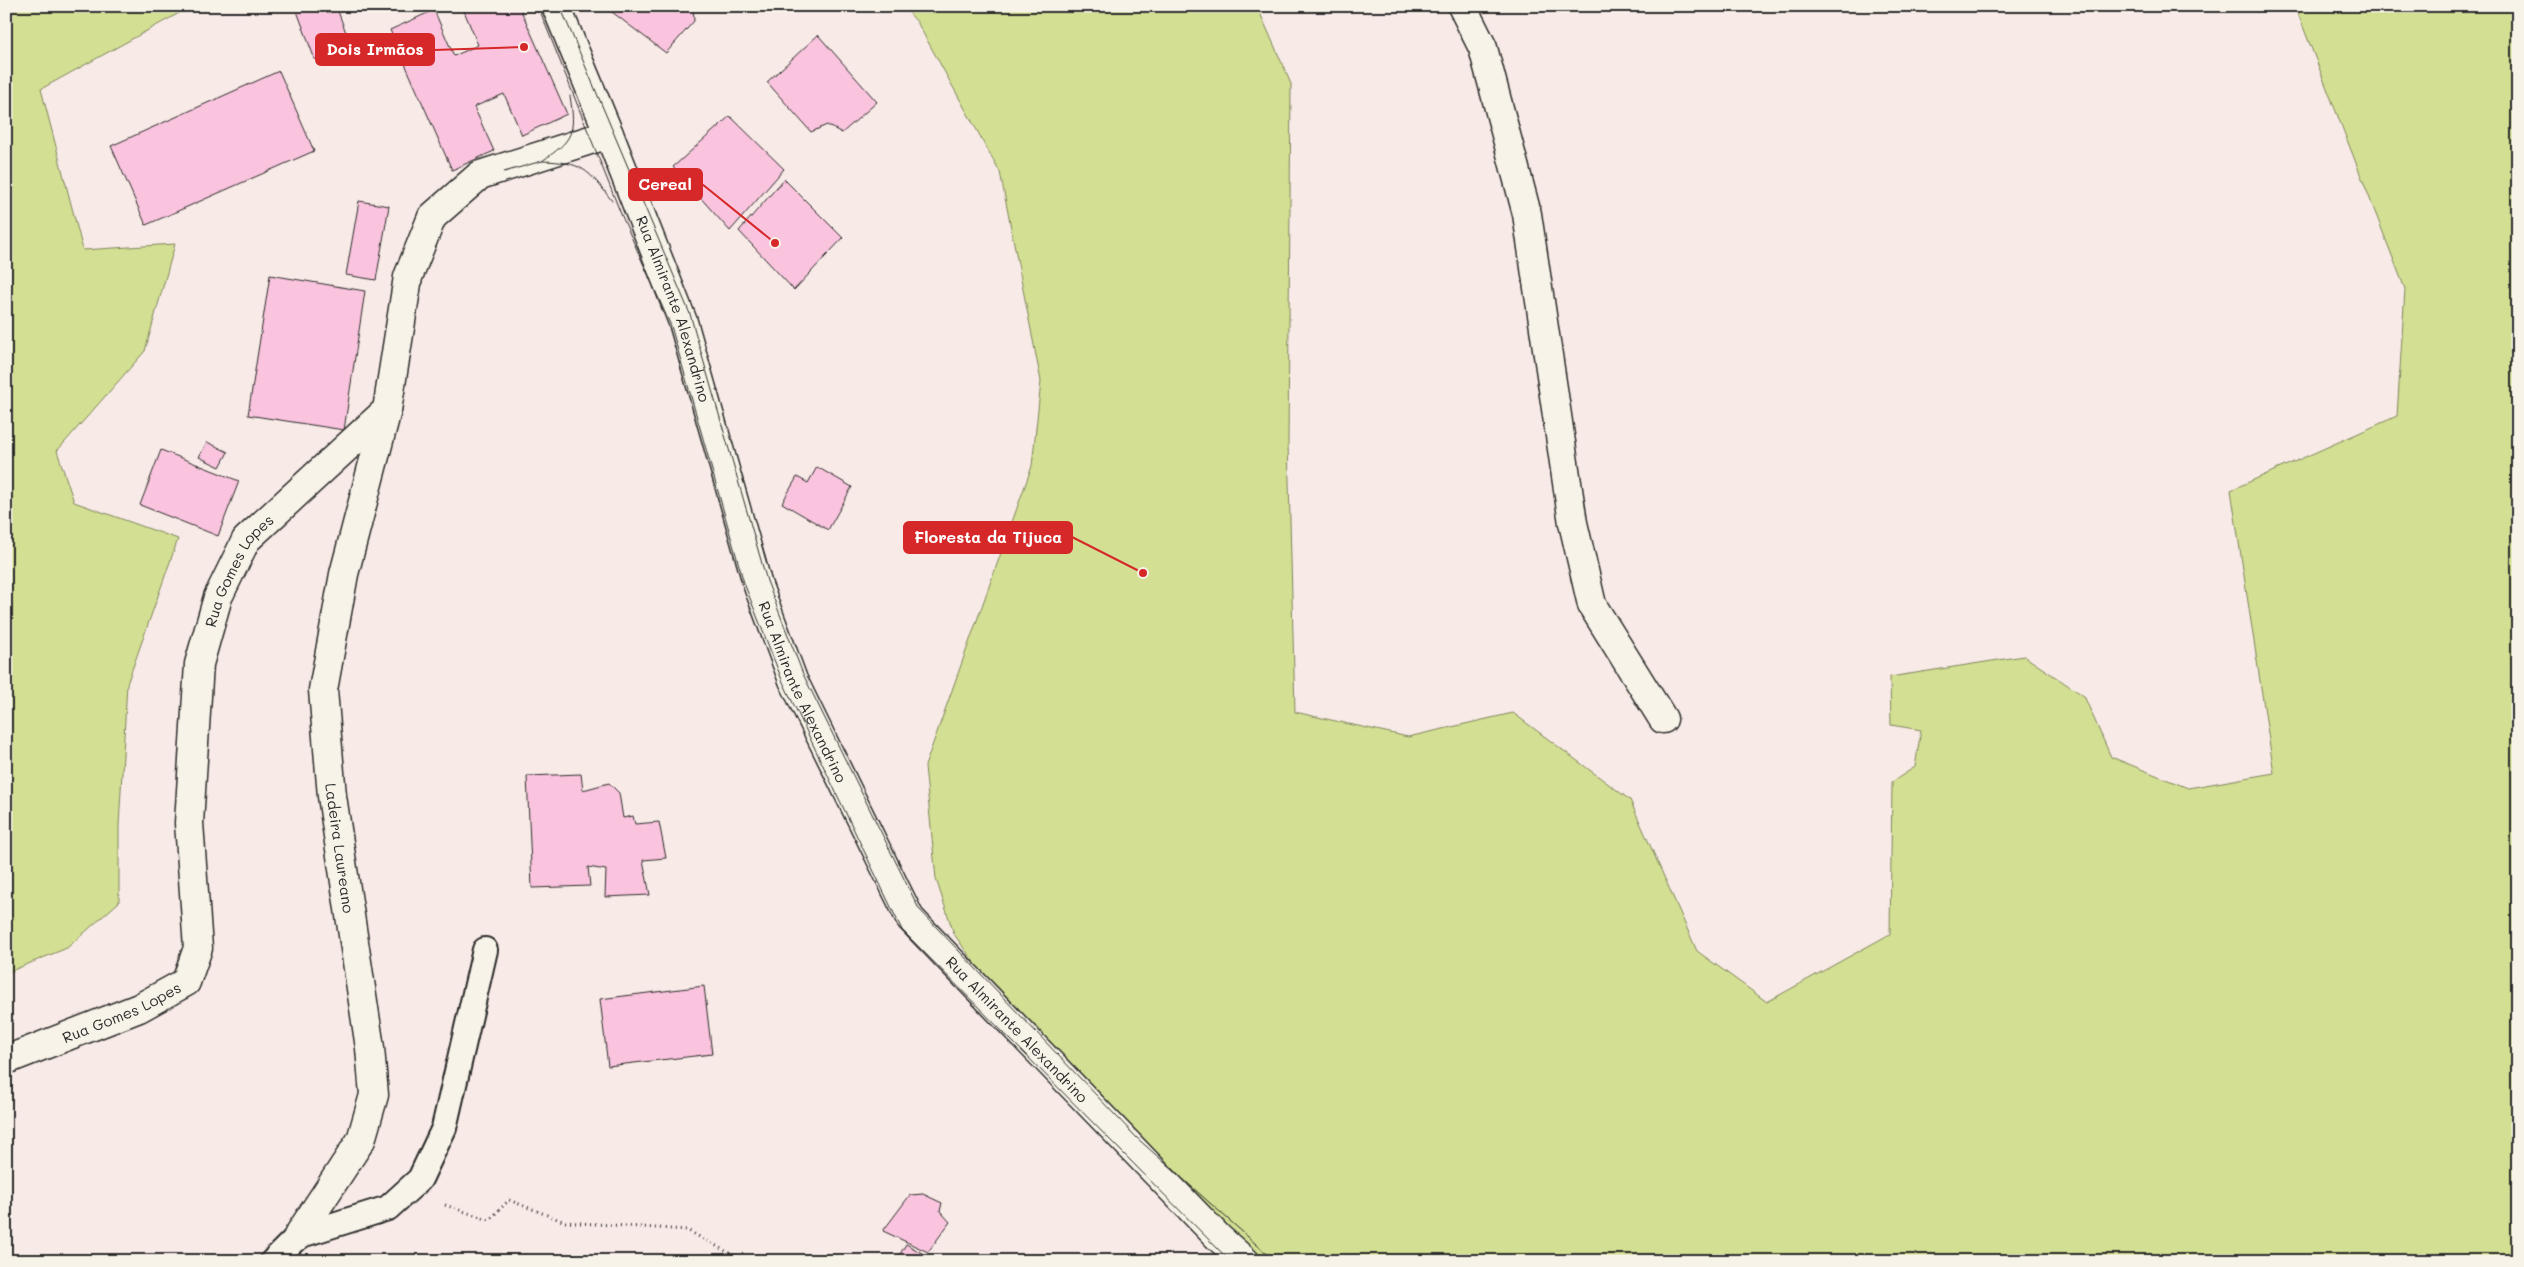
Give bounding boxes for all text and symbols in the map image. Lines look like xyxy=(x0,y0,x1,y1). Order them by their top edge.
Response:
callout: Dois Irmãos xyxy=(316,34,434,65)
text: Dois Irmãos xyxy=(326,38,424,59)
callout: Cereal xyxy=(629,169,702,200)
text: Cereal xyxy=(638,173,692,194)
street label: Rua Almirante Alexandrino xyxy=(632,213,715,404)
street label: Rua Gomes Lopes xyxy=(200,510,278,629)
callout: Floresta da Tijuca xyxy=(904,522,1072,553)
text: Floresta da Tijuca xyxy=(914,526,1062,547)
street label: Rua Almirante Alexandrino xyxy=(755,598,852,786)
street label: Ladeira Laureano xyxy=(321,782,359,914)
street label: Rua Almirante Alexandrino xyxy=(942,952,1093,1107)
street label: Rua Gomes Lopes xyxy=(59,977,184,1047)

